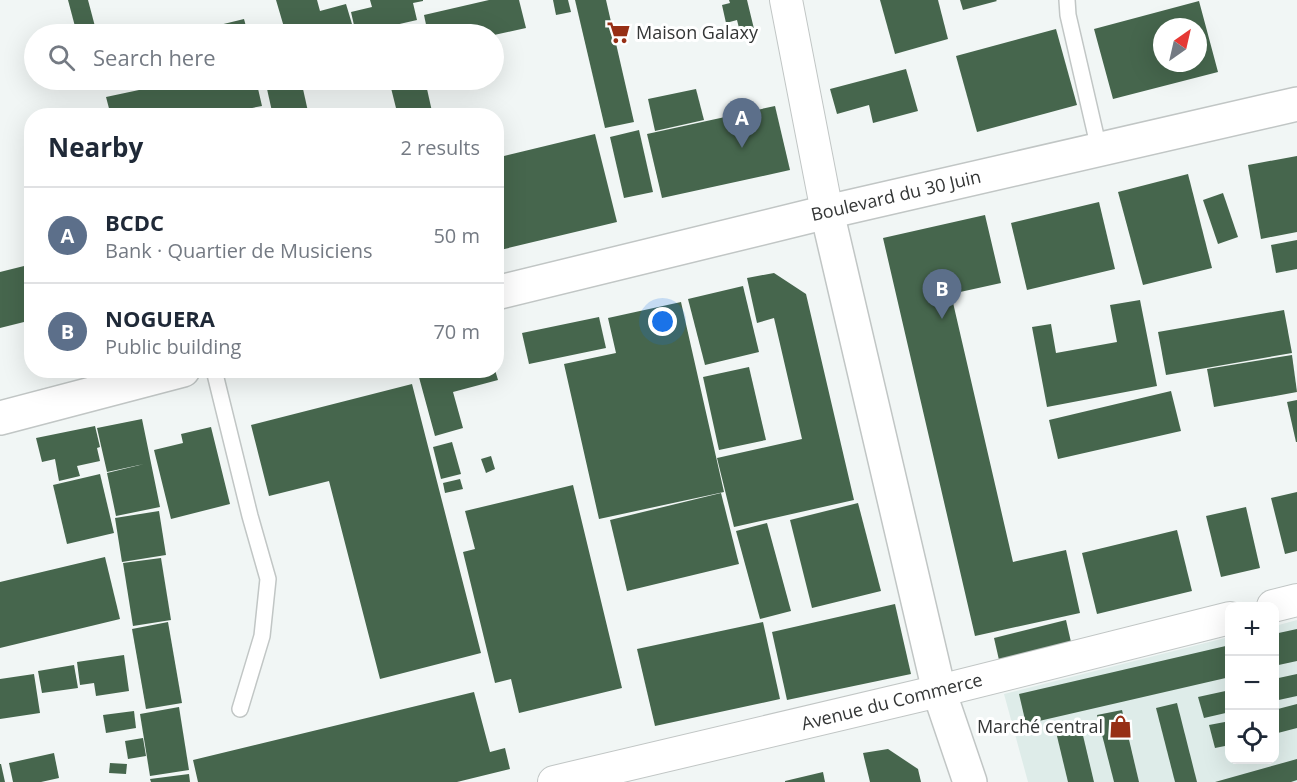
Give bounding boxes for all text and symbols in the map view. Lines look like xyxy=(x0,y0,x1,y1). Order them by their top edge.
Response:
north arrow xyxy=(1153,18,1207,72)
supermarket icon: Maison Galaxy xyxy=(605,20,631,46)
place label: Maison Galaxy xyxy=(636,20,759,44)
search box xyxy=(24,24,504,90)
icon: search xyxy=(45,41,78,74)
text: Search here xyxy=(93,42,216,72)
pin: A xyxy=(722,98,762,148)
text: Nearby xyxy=(48,129,143,165)
text: 2 results xyxy=(400,134,480,161)
street label: Boulevard du 30 Juin xyxy=(808,164,983,226)
text: BCDC xyxy=(105,207,164,237)
text: A xyxy=(61,222,74,249)
text: 50 m xyxy=(433,222,480,249)
text: Bank · Quartier de Musiciens xyxy=(105,237,373,264)
pin: B xyxy=(922,270,962,319)
text: NOGUERA xyxy=(105,303,215,333)
your location xyxy=(648,307,677,336)
text: B xyxy=(61,318,74,345)
text: 70 m xyxy=(433,318,480,345)
text: Public building xyxy=(105,333,241,360)
map controls xyxy=(1225,602,1279,764)
button: + xyxy=(1225,602,1279,656)
button: − xyxy=(1225,656,1279,710)
street label: Avenue du Commerce xyxy=(799,667,985,735)
button: locate xyxy=(1225,710,1279,764)
place label: Marché central xyxy=(977,714,1103,738)
shop icon: Marché central xyxy=(1108,714,1134,740)

